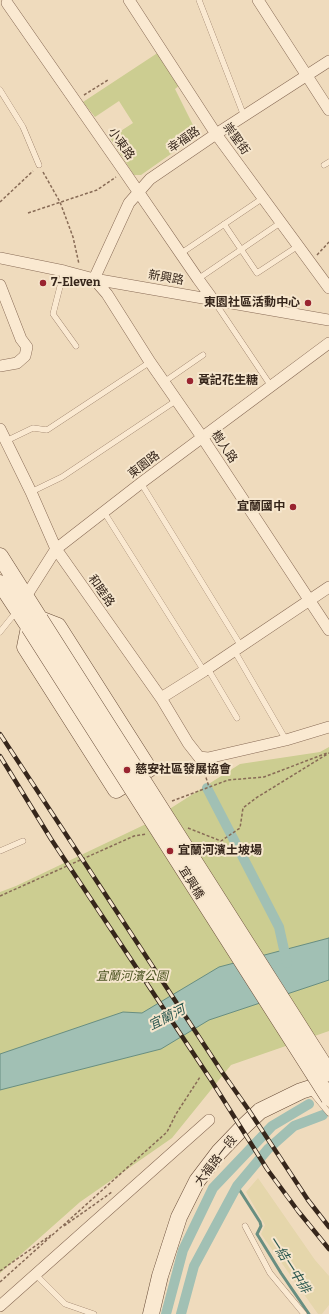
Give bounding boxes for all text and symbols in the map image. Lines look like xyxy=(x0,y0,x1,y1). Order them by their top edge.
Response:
street label: 崇聖街 xyxy=(220,120,252,158)
street label: 幸福路 xyxy=(165,124,203,156)
street label: 小東路 xyxy=(105,125,137,163)
street label: 新興路 xyxy=(147,268,185,288)
place label: 7-Eleven xyxy=(51,276,100,290)
marker: 7-Eleven xyxy=(38,278,48,288)
place label: 東園社區活動中心 xyxy=(204,296,300,310)
marker: 東園社區活動中心 xyxy=(303,298,313,308)
place label: 黃記花生糖 xyxy=(198,374,258,388)
marker: 黃記花生糖 xyxy=(185,376,195,386)
street label: 樹人路 xyxy=(208,428,240,466)
street label: 東園路 xyxy=(125,448,163,482)
place label: 宜蘭國中 xyxy=(237,500,285,514)
marker: 宜蘭國中 xyxy=(288,502,298,512)
street label: 和睦路 xyxy=(85,572,117,610)
place label: 慈安社區發展協會 xyxy=(135,763,231,777)
marker: 慈安社區發展協會 xyxy=(122,765,132,775)
place label: 宜蘭河濱土坡場 xyxy=(178,844,262,858)
marker: 宜蘭河濱土坡場 xyxy=(165,846,175,856)
street label: 宜興橋 xyxy=(175,864,207,902)
park label: 宜蘭河濱公園 xyxy=(96,970,168,984)
water label: 宜蘭河 xyxy=(146,1002,188,1034)
street label: 大福路一段 xyxy=(192,1133,240,1189)
water label: 一結一中排 xyxy=(265,1233,313,1297)

